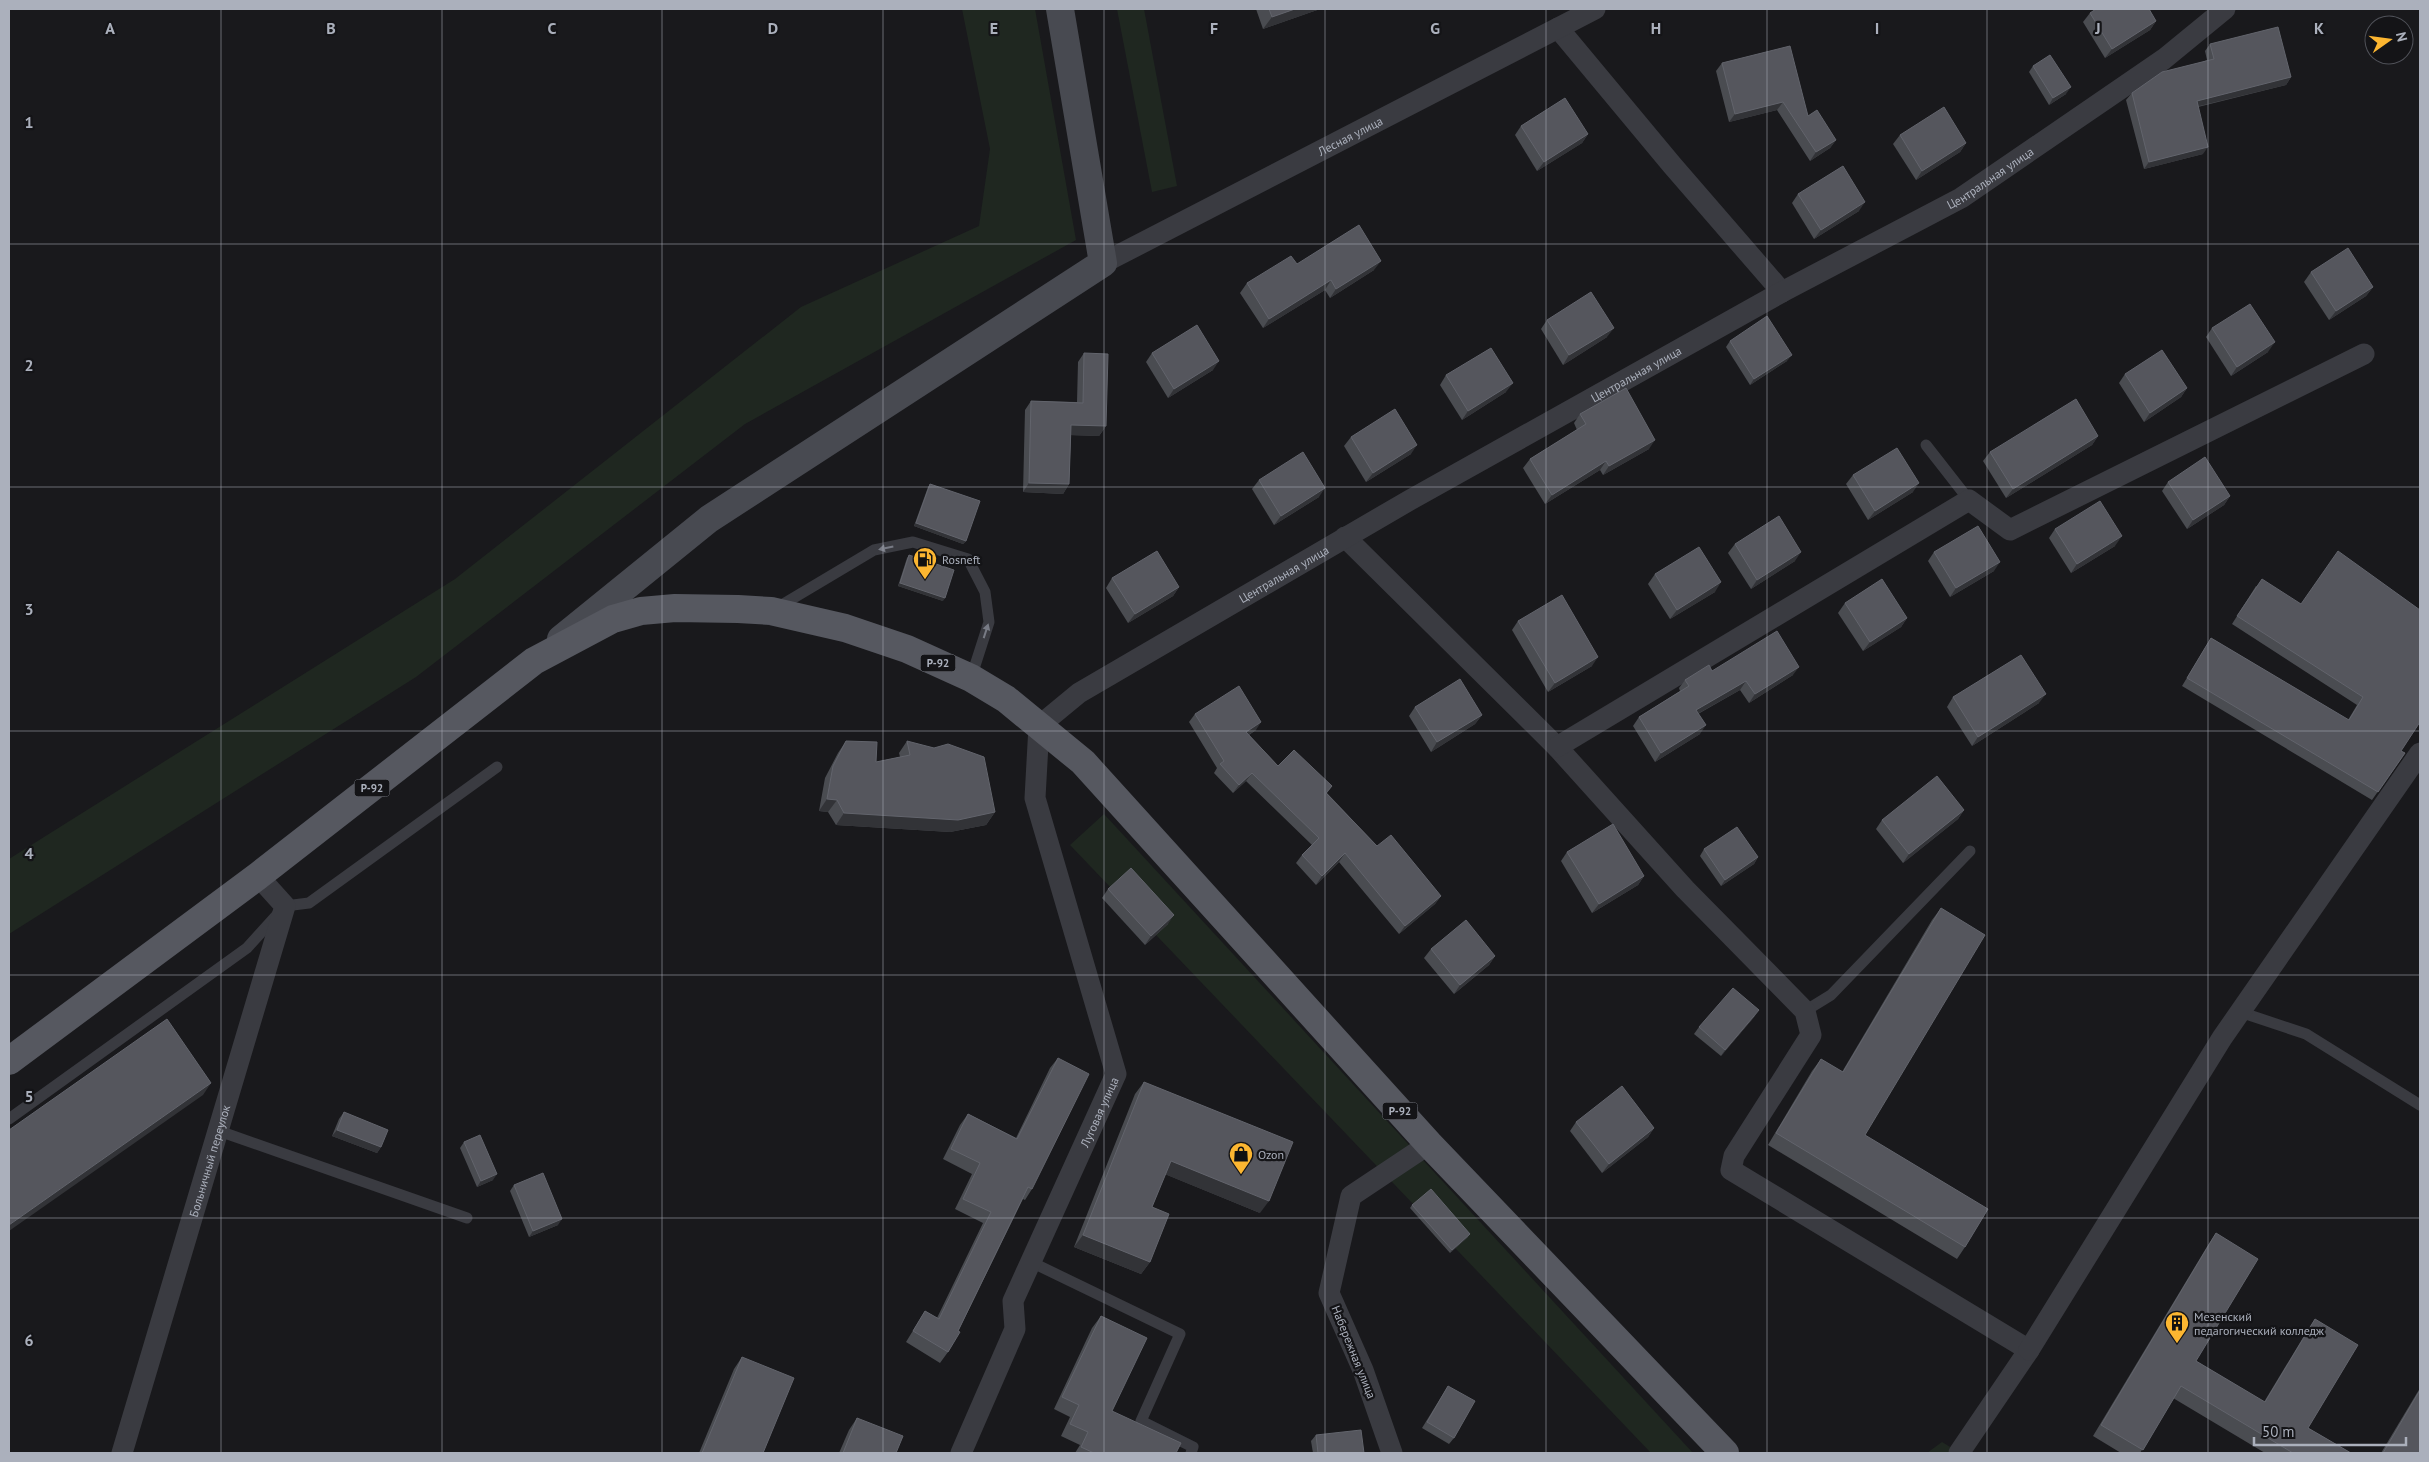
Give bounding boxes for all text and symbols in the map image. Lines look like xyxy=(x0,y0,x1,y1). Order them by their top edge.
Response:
north arrow xyxy=(2364,15,2414,65)
text: A xyxy=(105,18,115,38)
text: B xyxy=(326,18,336,38)
text: C xyxy=(548,18,557,38)
text: D xyxy=(768,18,778,38)
text: E xyxy=(990,18,998,38)
text: F xyxy=(1210,18,1218,38)
text: G xyxy=(1430,18,1440,38)
text: H xyxy=(1651,18,1661,38)
text: I xyxy=(1875,18,1879,38)
text: J xyxy=(2094,18,2101,38)
text: K xyxy=(2314,18,2324,38)
text: N xyxy=(2392,30,2411,43)
text: 1 xyxy=(24,112,34,132)
street label: Лесная улица xyxy=(1314,113,1385,159)
street label: Центральная улица xyxy=(1944,143,2036,212)
street label: Центральная улица xyxy=(1588,342,1684,405)
text: 2 xyxy=(24,355,34,375)
street label: Центральная улица xyxy=(1236,542,1331,606)
one-way arrow xyxy=(877,544,893,552)
fuel station icon: Rosneft xyxy=(912,546,938,580)
place label: Rosneft xyxy=(942,552,980,567)
text: 3 xyxy=(24,599,34,619)
one-way arrow xyxy=(983,624,991,639)
road number: Р-92 xyxy=(920,654,956,671)
road number: Р-92 xyxy=(354,780,390,796)
text: 4 xyxy=(24,843,34,863)
street label: Луговая улица xyxy=(1076,1074,1121,1150)
text: 5 xyxy=(24,1086,34,1106)
road number: Р-92 xyxy=(1382,1102,1418,1120)
street label: Больничный переулок xyxy=(185,1103,233,1219)
shop icon: Ozon xyxy=(1228,1141,1254,1175)
place label: Ozon xyxy=(1258,1147,1284,1162)
street label: Набережная улица xyxy=(1329,1303,1379,1401)
place label: Мезенский педагогический колледж xyxy=(2194,1309,2324,1338)
building icon: Мезенский педагогический колледж xyxy=(2164,1310,2190,1344)
text: 6 xyxy=(24,1330,34,1350)
scale bar xyxy=(2254,1414,2406,1446)
text: 50 m xyxy=(2262,1422,2295,1441)

